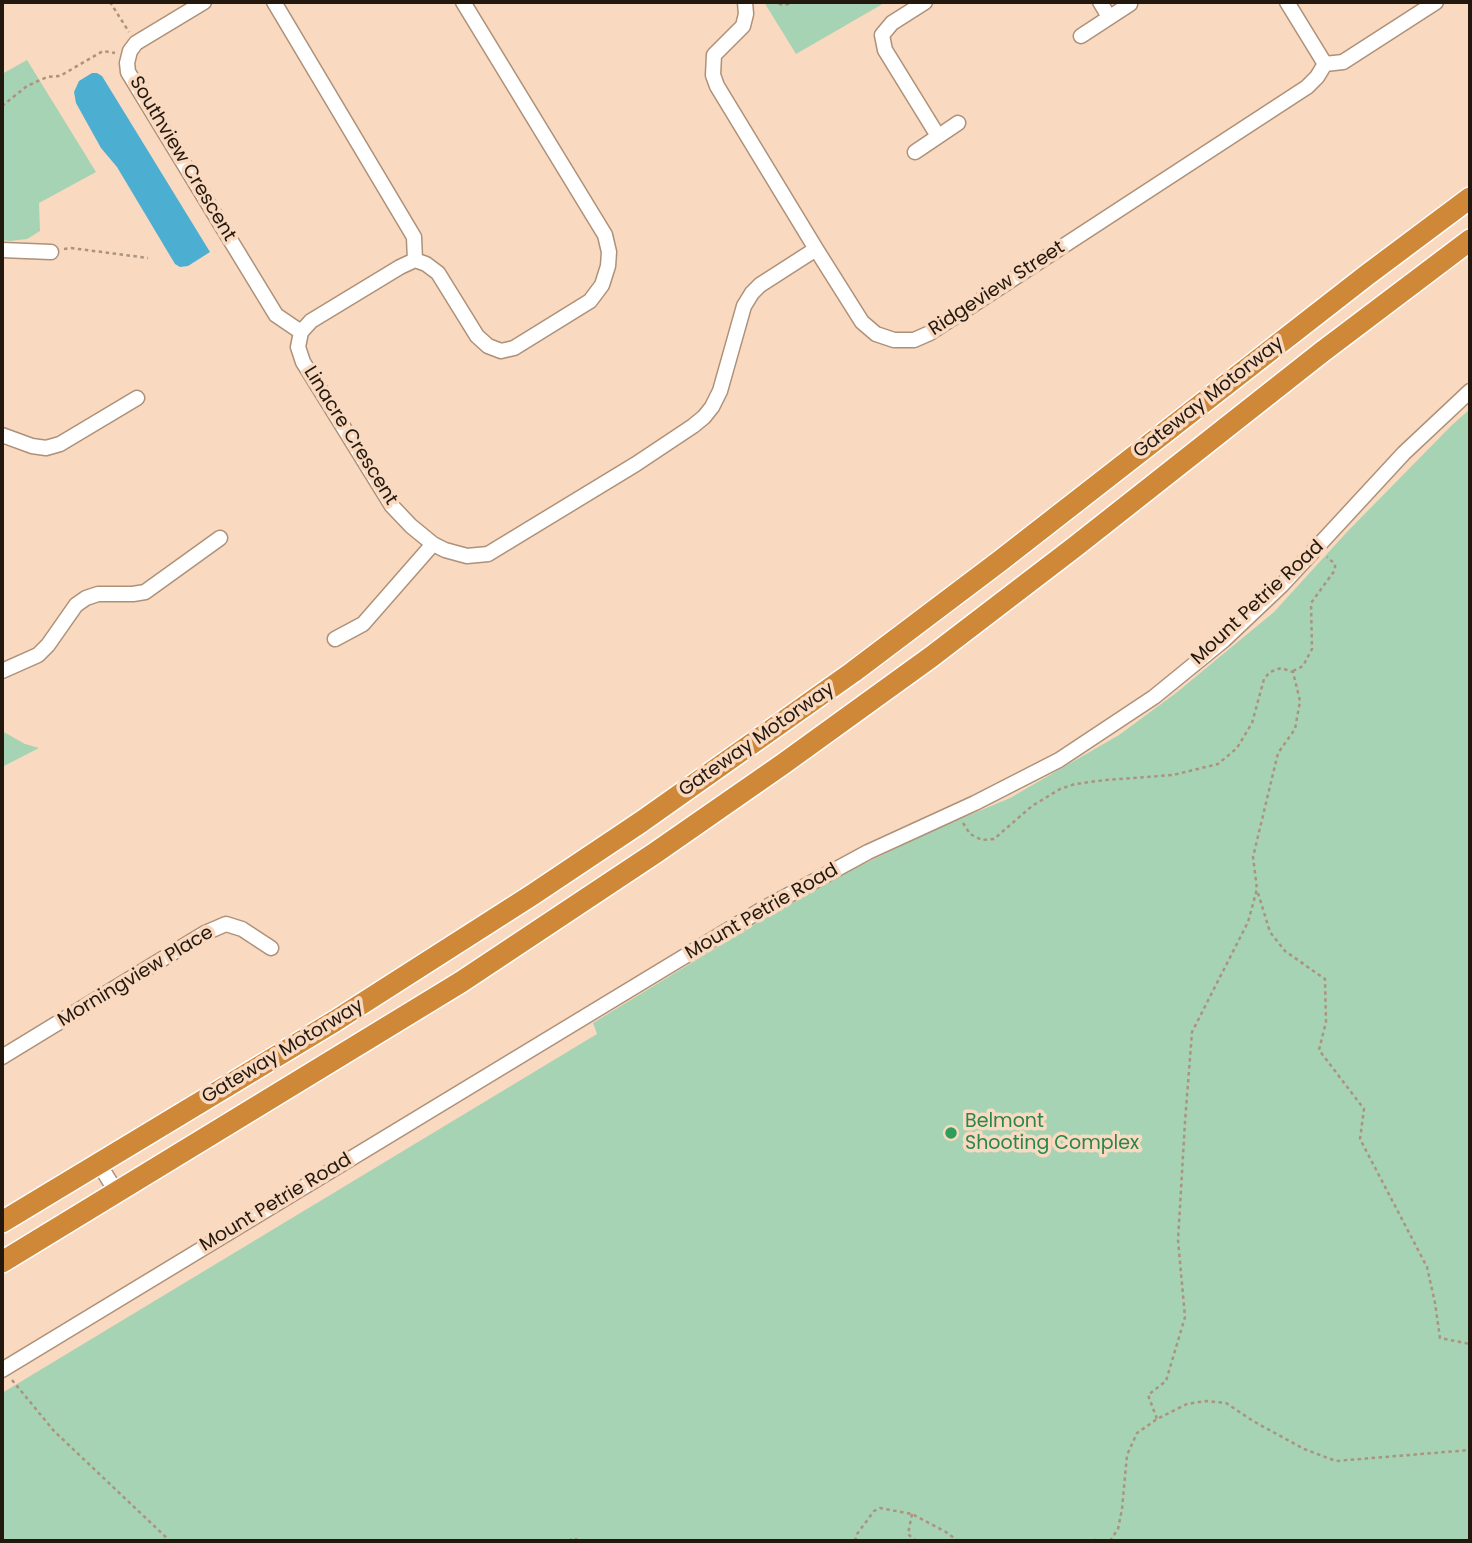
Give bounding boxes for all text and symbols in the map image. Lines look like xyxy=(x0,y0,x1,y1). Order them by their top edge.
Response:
street label: Southview Crescent xyxy=(124,72,240,246)
street label: Ridgeview Street xyxy=(925,237,1069,341)
street label: Gateway Motorway xyxy=(1129,332,1289,464)
street label: Linacre Crescent xyxy=(298,362,402,510)
street label: Mount Petrie Road xyxy=(1187,536,1329,670)
street label: Gateway Motorway xyxy=(675,678,839,802)
street label: Mount Petrie Road xyxy=(682,859,842,965)
street label: Morningview Place xyxy=(54,922,218,1032)
street label: Gateway Motorway xyxy=(198,995,368,1109)
place label: Belmont Shooting Complex xyxy=(965,1111,1139,1155)
marker: Belmont Shooting Complex xyxy=(943,1125,959,1141)
street label: Mount Petrie Road xyxy=(196,1149,356,1257)

